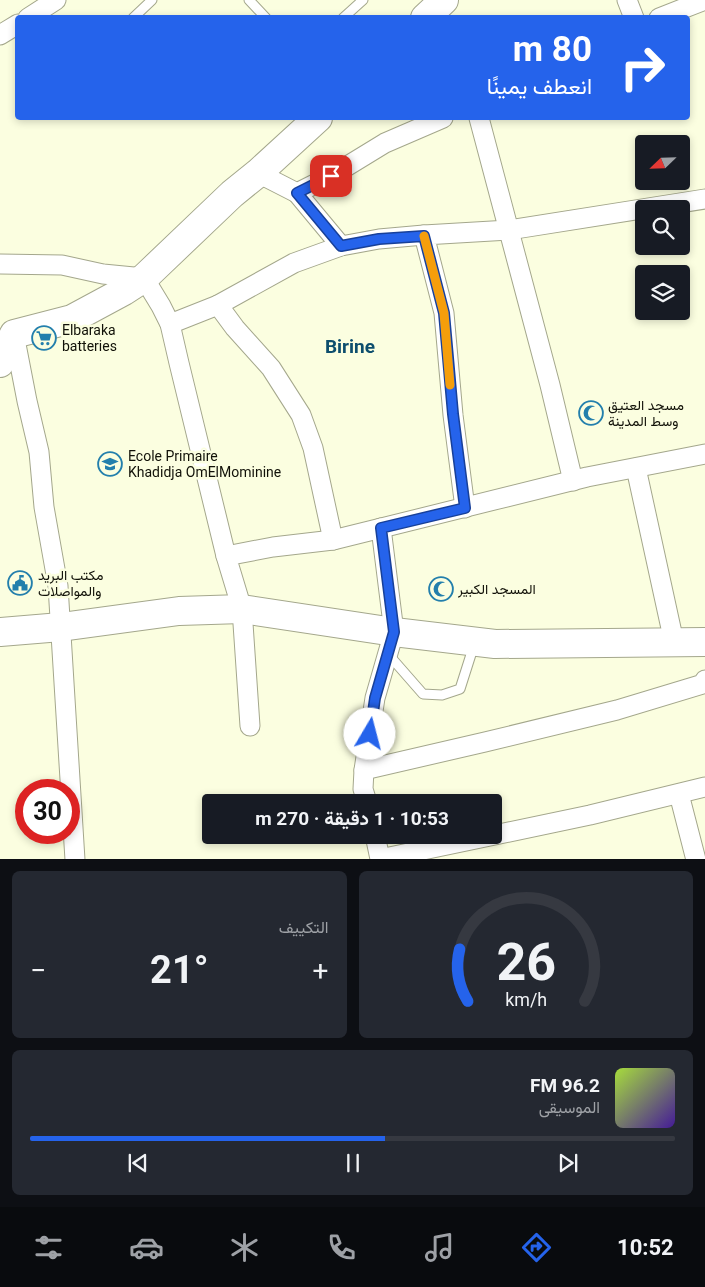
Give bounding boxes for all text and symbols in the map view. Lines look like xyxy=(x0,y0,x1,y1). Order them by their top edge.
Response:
text: 80 m xyxy=(513,29,592,70)
icon: right xyxy=(610,35,675,100)
text: انعطف يمينًا xyxy=(487,74,592,99)
north arrow xyxy=(635,135,690,190)
map controls xyxy=(635,135,690,320)
pin xyxy=(310,155,352,197)
icon: arrive xyxy=(317,162,345,190)
button: search xyxy=(635,200,690,255)
button: layers xyxy=(635,265,690,320)
place label: Elbaraka batteries xyxy=(62,322,117,354)
supermarket icon: Elbaraka batteries xyxy=(31,325,57,351)
district label: Birine xyxy=(325,335,375,358)
place label: مسجد العتيق وسط المدينة xyxy=(608,397,684,430)
mosque icon: مسجد العتيق وسط المدينة xyxy=(578,400,604,426)
place label: Ecole Primaire Khadidja OmElMominine xyxy=(128,448,281,480)
school or university icon: Ecole Primaire Khadidja OmElMominine xyxy=(97,451,123,477)
place label: مكتب البريد والمواصلات xyxy=(38,567,103,600)
public building icon: مكتب البريد والمواصلات xyxy=(7,570,33,596)
mosque icon: المسجد الكبير xyxy=(428,576,454,602)
place label: المسجد الكبير xyxy=(457,581,536,598)
position arrow xyxy=(343,707,395,759)
speed limit sign: 30 xyxy=(15,779,80,844)
text: 10:53 · 1 دقيقة · 270 m xyxy=(255,807,449,830)
text: التكييف xyxy=(279,918,329,937)
text: 26 xyxy=(496,932,556,993)
text: 21° xyxy=(150,948,209,992)
text: − xyxy=(30,954,46,987)
text: + xyxy=(313,954,328,987)
text: km/h xyxy=(505,989,547,1010)
text: 96.2 FM xyxy=(530,1074,600,1097)
text: الموسيقى xyxy=(539,1098,600,1117)
icon: previous xyxy=(124,1149,152,1177)
icon: pause xyxy=(339,1149,367,1177)
icon: next xyxy=(554,1149,582,1177)
icon: filters xyxy=(31,1230,66,1265)
icon: car xyxy=(129,1230,164,1265)
icon: climate xyxy=(227,1230,262,1265)
icon: phone xyxy=(324,1230,359,1265)
icon: music xyxy=(422,1230,457,1265)
icon: directions xyxy=(519,1230,554,1265)
text: 10:52 xyxy=(617,1235,674,1260)

